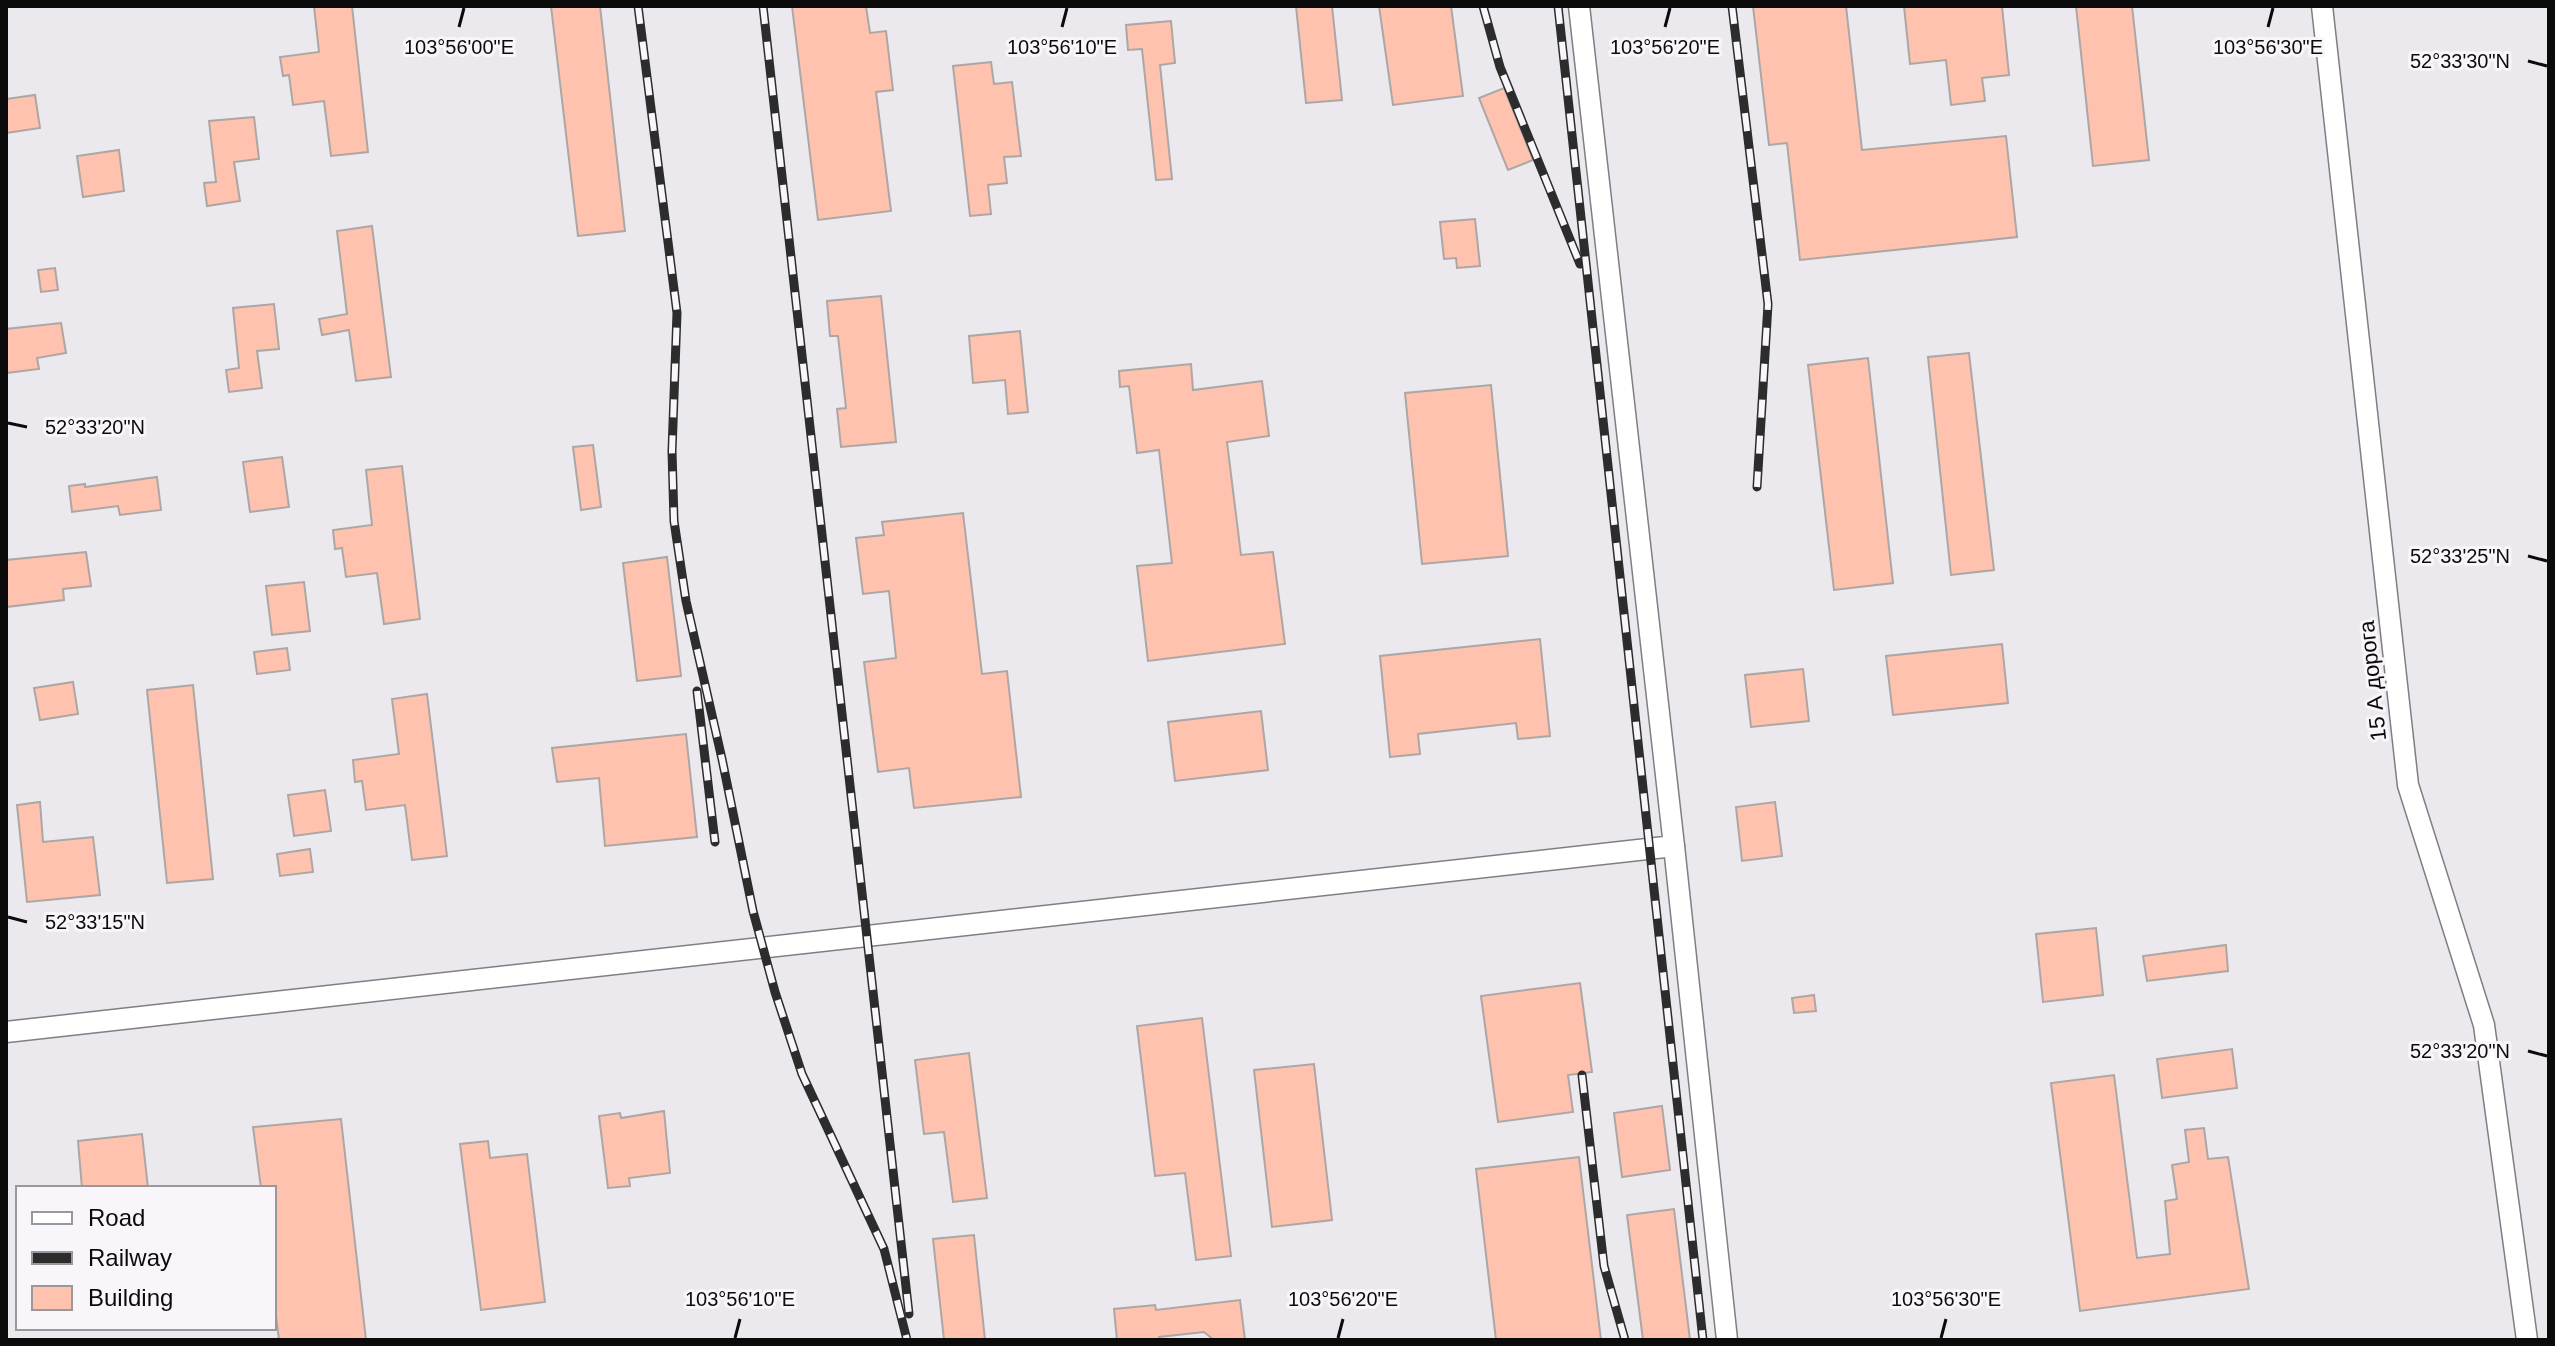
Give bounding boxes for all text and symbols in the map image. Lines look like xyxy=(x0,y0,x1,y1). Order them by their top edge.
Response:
text: 103°56'00"E xyxy=(404,36,514,58)
text: 103°56'10"E xyxy=(1007,36,1117,58)
text: 103°56'20"E xyxy=(1610,36,1720,58)
text: 103°56'30"E xyxy=(2213,36,2323,58)
text: 52°33'30"N xyxy=(2410,50,2510,72)
text: 52°33'20"N xyxy=(45,416,145,438)
text: 52°33'25"N xyxy=(2410,545,2510,567)
street label: 15 А дорога xyxy=(2354,619,2391,742)
text: 52°33'15"N xyxy=(45,911,145,933)
text: 52°33'20"N xyxy=(2410,1040,2510,1062)
legend xyxy=(16,1186,276,1330)
text: Road xyxy=(88,1204,145,1231)
text: Railway xyxy=(88,1244,172,1271)
text: Building xyxy=(88,1284,173,1311)
text: 103°56'10"E xyxy=(685,1288,795,1310)
text: 103°56'20"E xyxy=(1288,1288,1398,1310)
text: 103°56'30"E xyxy=(1891,1288,2001,1310)

